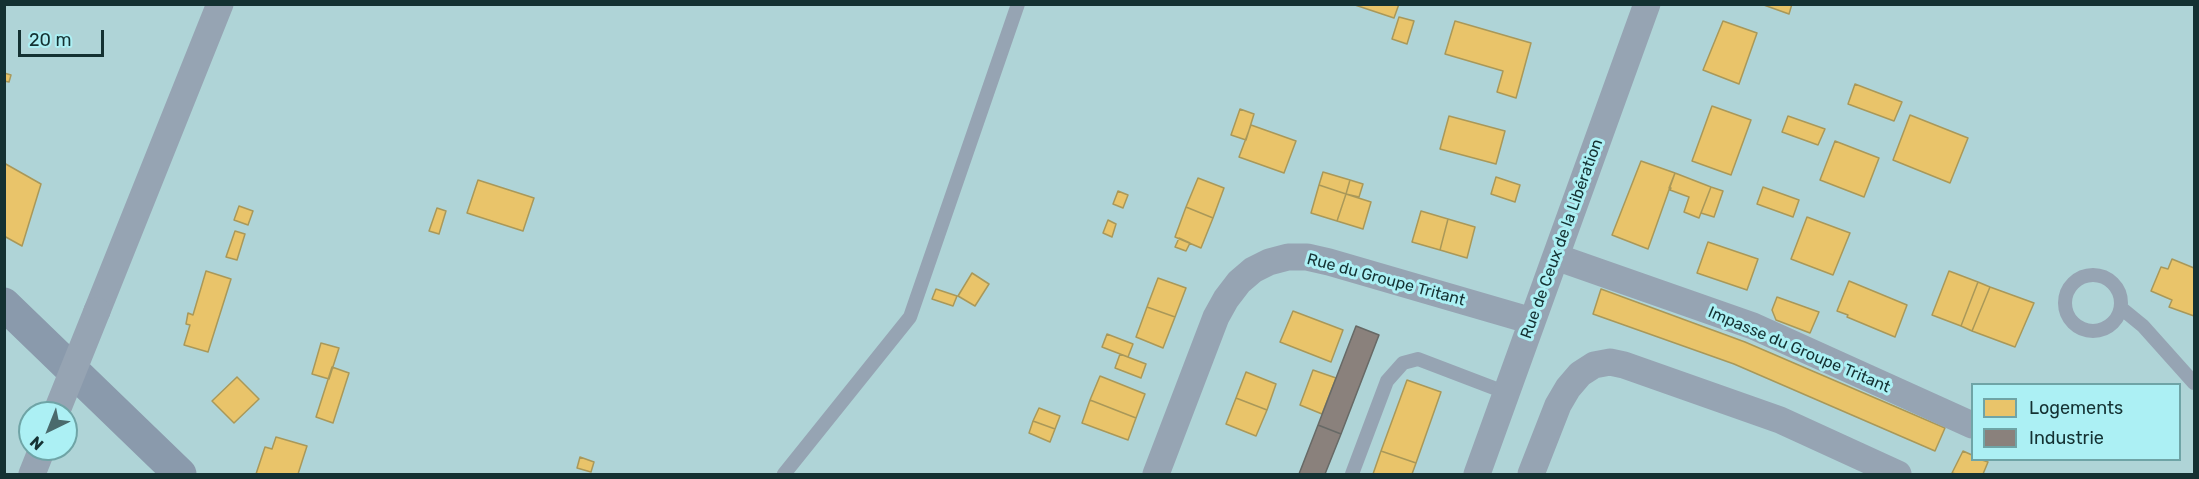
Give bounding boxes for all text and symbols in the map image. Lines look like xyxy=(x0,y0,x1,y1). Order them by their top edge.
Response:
scale bar xyxy=(21,18,106,56)
text: 20 m xyxy=(29,29,71,51)
street label: Rue de Ceux de la Libération xyxy=(1517,136,1607,342)
street label: Rue du Groupe Tritant xyxy=(1305,250,1467,310)
street label: Impasse du Groupe Tritant xyxy=(1705,303,1893,397)
legend xyxy=(1971,383,2181,461)
text: Logements xyxy=(2029,397,2123,419)
north arrow xyxy=(18,401,78,461)
text: Industrie xyxy=(2029,427,2104,449)
text: N xyxy=(26,432,47,454)

